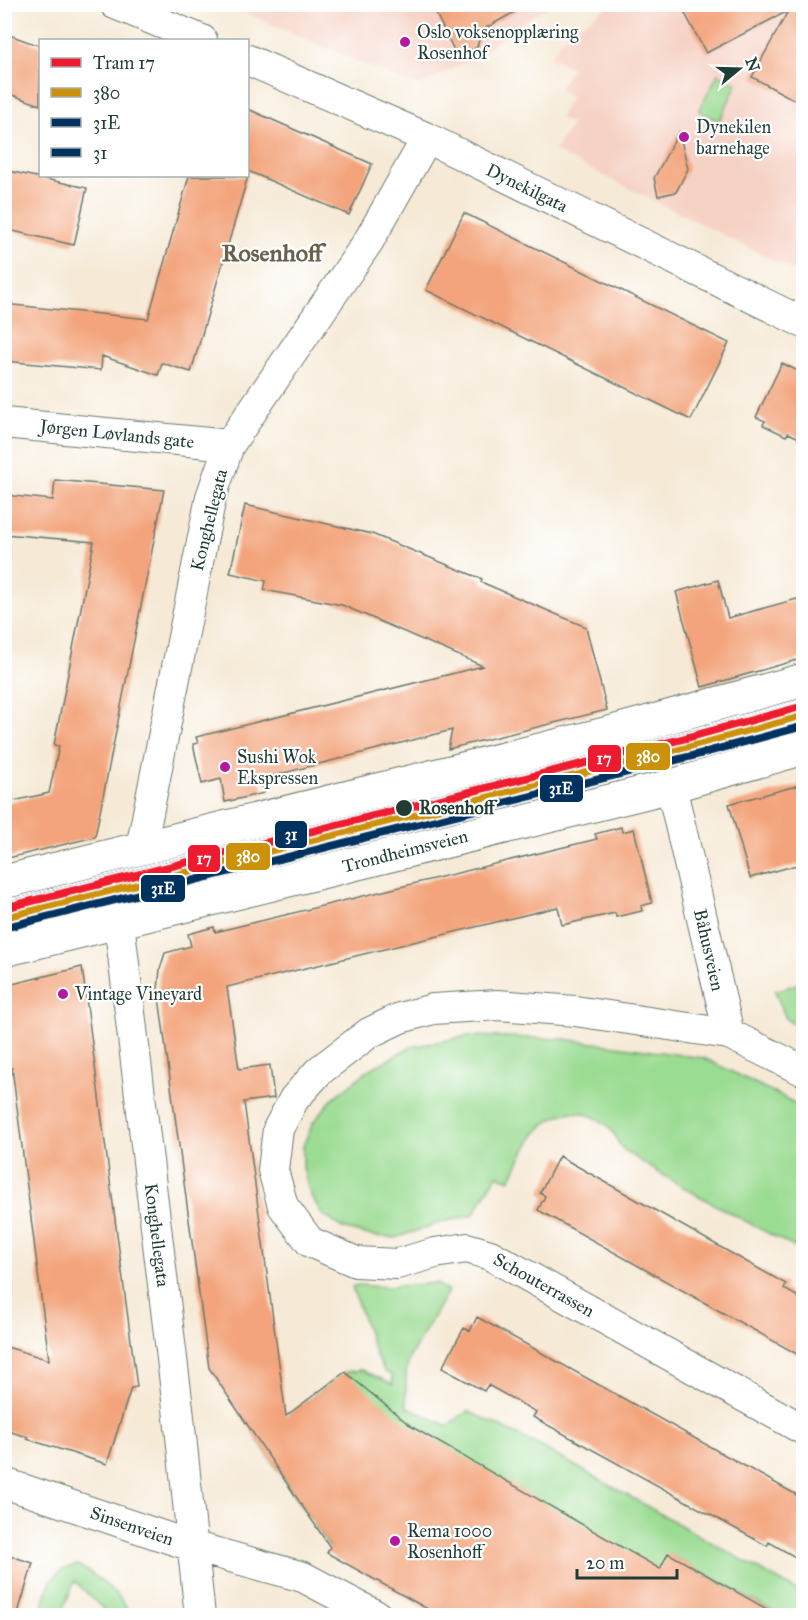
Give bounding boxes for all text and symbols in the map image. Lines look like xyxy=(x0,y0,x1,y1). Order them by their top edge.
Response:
place label: Oslo voksenopplæring Rosenhof xyxy=(417,21,579,64)
marker: Oslo voksenopplæring Rosenhof xyxy=(398,35,412,49)
legend xyxy=(39,39,249,177)
north arrow xyxy=(709,39,769,99)
text: Tram 17 xyxy=(93,52,155,74)
text: N xyxy=(742,55,764,74)
text: 380 xyxy=(93,82,120,104)
text: 31E xyxy=(93,112,120,134)
place label: Dynekilen barnehage xyxy=(696,116,771,160)
marker: Dynekilen barnehage xyxy=(677,130,691,144)
text: 31 xyxy=(93,142,107,164)
street label: Dynekilgata xyxy=(482,159,572,218)
district label: Rosenhoff xyxy=(222,238,327,268)
street label: Jørgen Løvlands gate xyxy=(37,415,195,454)
street label: Konghellegata xyxy=(186,466,233,574)
line badge: 380 xyxy=(625,742,671,771)
line badge: 17 xyxy=(587,744,622,773)
place label: Sushi Wok Ekspressen xyxy=(237,746,318,789)
text: 380 xyxy=(636,747,660,767)
text: 17 xyxy=(597,749,612,768)
marker: Sushi Wok Ekspressen xyxy=(218,760,232,774)
line badge: 31E xyxy=(539,774,584,803)
text: 31E xyxy=(549,779,574,799)
place label: Rosenhoff xyxy=(419,797,498,819)
marker: Rosenhoff xyxy=(394,798,414,818)
line badge: 31 xyxy=(274,820,308,849)
text: 31 xyxy=(285,825,298,845)
street label: Trondheimsveien xyxy=(340,825,470,877)
line badge: 380 xyxy=(225,842,271,871)
line badge: 17 xyxy=(187,844,221,873)
text: 380 xyxy=(236,847,260,867)
text: 17 xyxy=(197,849,212,868)
line badge: 31E xyxy=(140,874,186,903)
text: 31E xyxy=(151,879,176,899)
street label: Båhusveien xyxy=(689,907,729,993)
place label: Vintage Vineyard xyxy=(74,983,202,1006)
marker: Vintage Vineyard xyxy=(56,987,70,1001)
street label: Konghellegata xyxy=(139,1182,174,1289)
street label: Schouterrassen xyxy=(490,1248,599,1322)
street label: Sinsenveien xyxy=(87,1502,177,1551)
place label: Rema 1000 Rosenhoff xyxy=(407,1520,492,1563)
marker: Rema 1000 Rosenhoff xyxy=(388,1534,402,1548)
scale bar xyxy=(577,1542,678,1580)
text: 20 m xyxy=(586,1552,624,1574)

